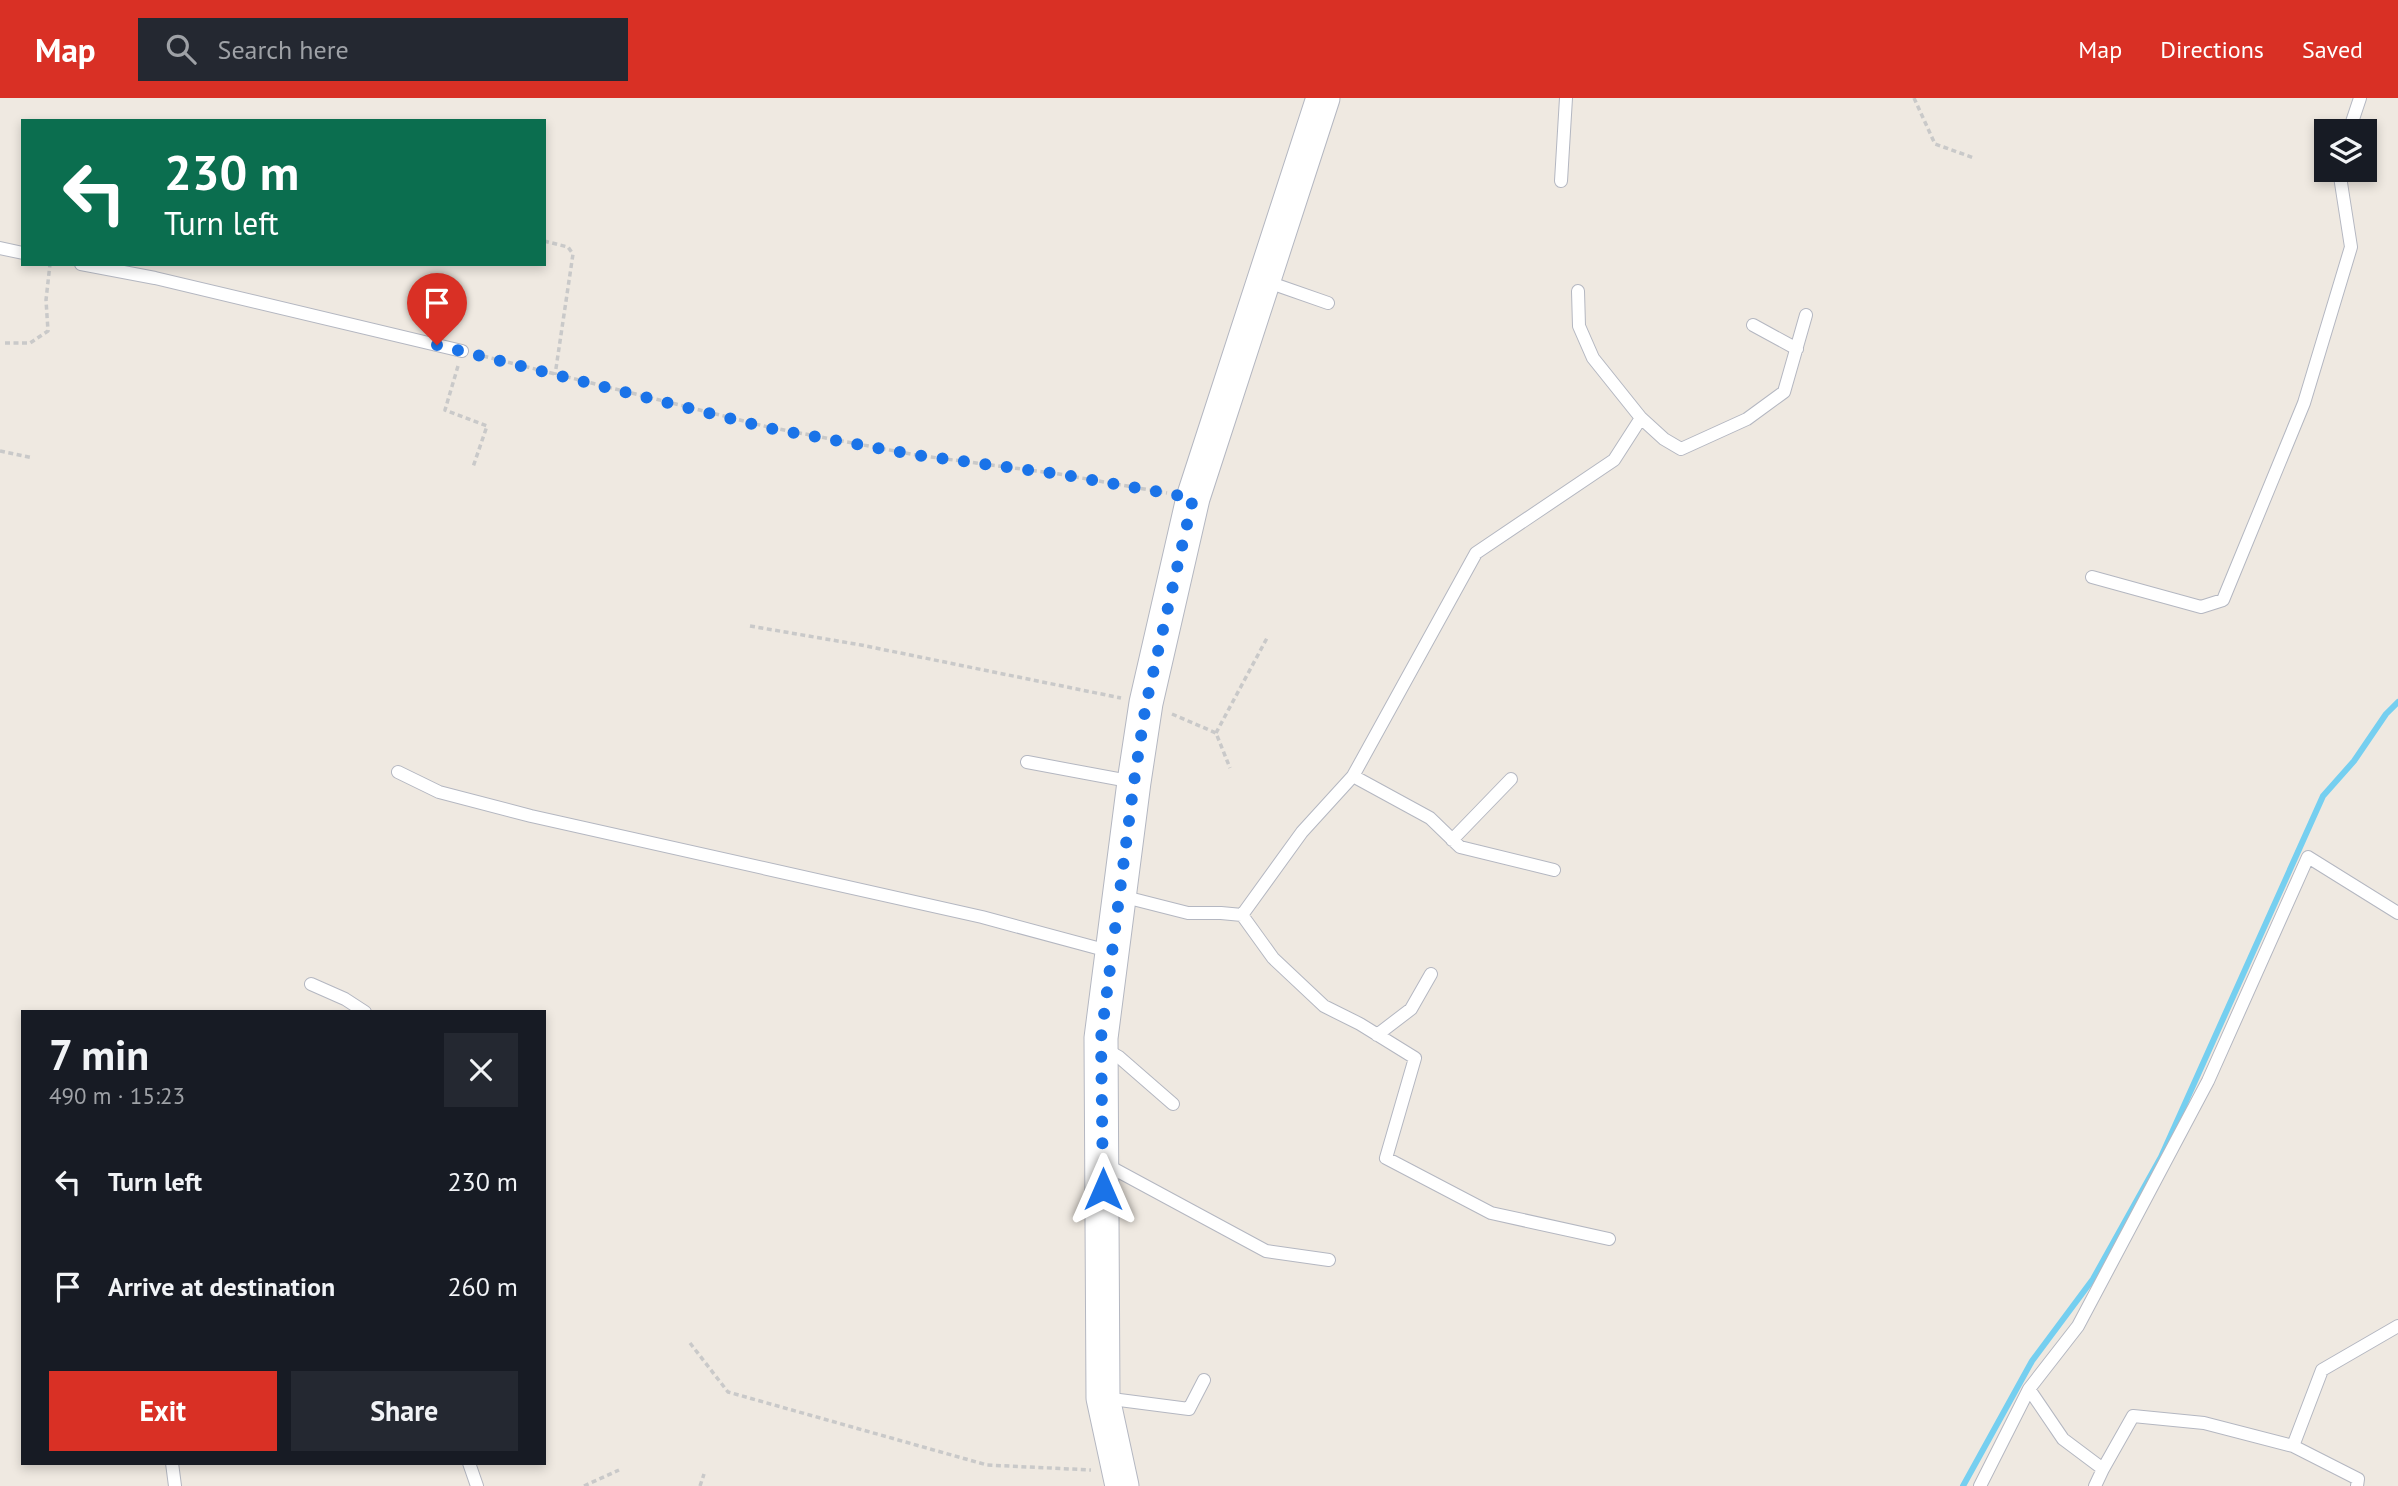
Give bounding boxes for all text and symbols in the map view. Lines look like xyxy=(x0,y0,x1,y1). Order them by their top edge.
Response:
search box xyxy=(138,18,628,81)
text: Map xyxy=(35,28,96,71)
icon: search xyxy=(162,30,200,68)
text: Search here xyxy=(218,33,349,66)
text: Map xyxy=(2078,34,2122,65)
text: Directions xyxy=(2160,34,2264,65)
text: Saved xyxy=(2302,34,2363,65)
map controls xyxy=(2314,119,2377,182)
button: layers xyxy=(2314,119,2377,182)
text: 230 m xyxy=(164,140,299,204)
icon: left xyxy=(49,147,140,238)
text: Turn left xyxy=(164,202,279,244)
pin xyxy=(407,273,467,345)
icon: arrive xyxy=(418,284,456,322)
text: 7 min xyxy=(49,1027,149,1082)
button: close xyxy=(444,1033,518,1107)
text: 490 m · 15:23 xyxy=(49,1081,185,1110)
position arrow xyxy=(1066,1152,1140,1226)
icon: left xyxy=(49,1163,87,1201)
text: Turn left xyxy=(108,1165,202,1198)
text: 230 m xyxy=(447,1165,518,1198)
icon: arrive xyxy=(49,1268,87,1306)
text: Arrive at destination xyxy=(108,1270,335,1303)
text: 260 m xyxy=(447,1270,518,1303)
button: Exit xyxy=(49,1371,277,1451)
button: Share xyxy=(291,1371,518,1451)

